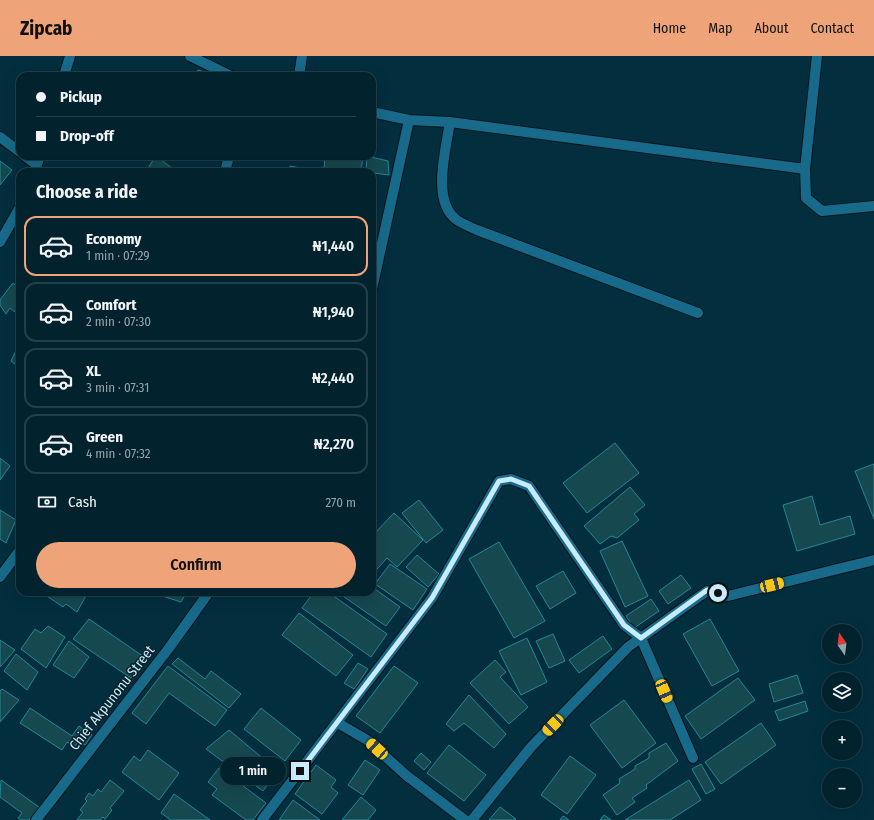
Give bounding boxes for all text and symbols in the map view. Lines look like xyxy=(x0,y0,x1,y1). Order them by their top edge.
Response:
text: Zipcab xyxy=(20,17,72,40)
text: Home xyxy=(653,20,686,37)
text: Map xyxy=(708,20,732,37)
text: About xyxy=(754,20,789,37)
text: Contact xyxy=(811,20,854,37)
text: Pickup xyxy=(60,88,102,106)
text: Drop-off xyxy=(60,127,114,145)
text: Choose a ride xyxy=(36,181,138,203)
icon: car xyxy=(38,228,74,264)
text: Economy xyxy=(86,230,141,248)
text: ₦1,440 xyxy=(313,237,354,255)
text: 1 min · 07:29 xyxy=(86,248,150,263)
icon: car xyxy=(38,294,74,330)
text: Comfort xyxy=(86,296,137,314)
text: ₦1,940 xyxy=(313,303,354,321)
text: 2 min · 07:30 xyxy=(86,314,151,329)
icon: car xyxy=(38,360,74,396)
text: XL xyxy=(86,362,101,380)
text: ₦2,440 xyxy=(312,369,354,387)
text: 3 min · 07:31 xyxy=(86,380,149,395)
icon: car xyxy=(38,426,74,462)
text: Green xyxy=(86,428,123,446)
text: ₦2,270 xyxy=(314,435,354,453)
text: 4 min · 07:32 xyxy=(86,446,151,461)
icon: cash xyxy=(36,491,58,513)
text: Cash xyxy=(68,493,97,511)
text: 270 m xyxy=(325,495,356,510)
button: Confirm xyxy=(36,542,356,588)
car xyxy=(759,576,785,594)
route start xyxy=(709,584,727,602)
north arrow xyxy=(822,624,862,664)
map controls xyxy=(822,624,862,808)
street label: Chief Akpunonu Street xyxy=(66,642,158,754)
button: layers xyxy=(822,672,862,712)
car xyxy=(654,678,674,704)
car xyxy=(540,712,566,738)
button: + xyxy=(822,720,862,760)
car xyxy=(364,737,390,761)
callout: 1 min xyxy=(220,757,286,785)
route end xyxy=(291,762,309,780)
text: 1 min xyxy=(239,763,267,778)
button: − xyxy=(822,768,862,808)

